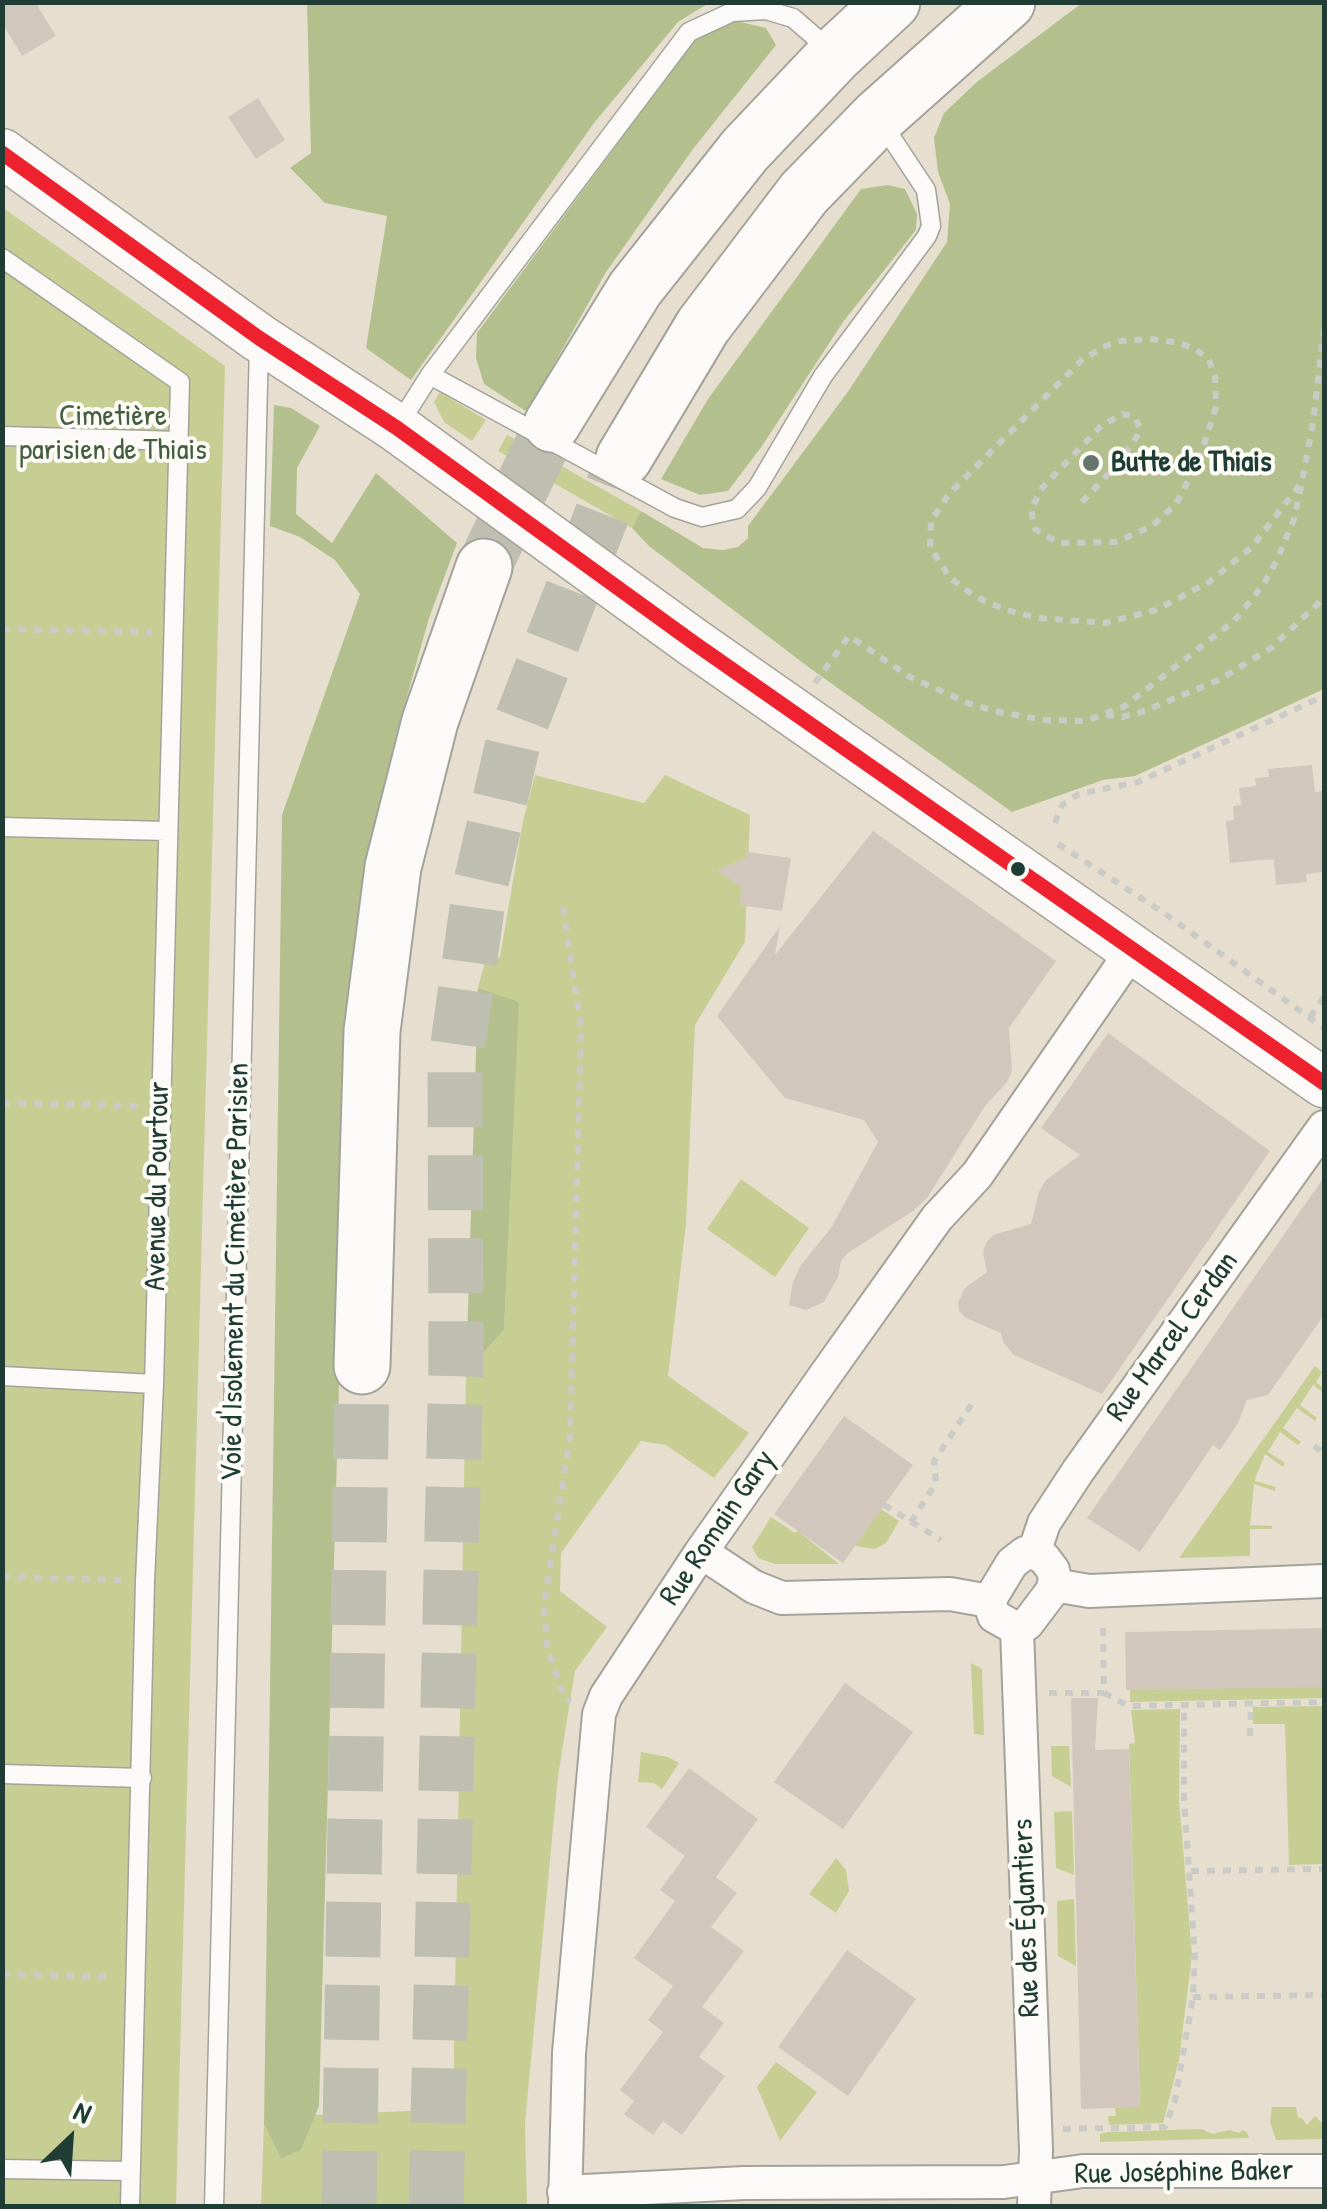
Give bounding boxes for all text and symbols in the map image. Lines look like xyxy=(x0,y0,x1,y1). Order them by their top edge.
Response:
park label: Cimetière parisien de Thiais xyxy=(19,399,207,470)
place label: Butte de Thiais xyxy=(1111,445,1272,481)
marker: Butte de Thiais xyxy=(1080,452,1102,474)
unlabelled marker xyxy=(1008,859,1028,879)
street label: Voie d'Isolement du Cimetière Parisien xyxy=(214,1062,258,1482)
street label: Avenue du Pourtour xyxy=(138,1081,178,1291)
street label: Rue Marcel Cerdan xyxy=(1099,1245,1247,1429)
street label: Rue Romain Gary xyxy=(653,1443,783,1613)
street label: Rue des Églantiers xyxy=(1006,1818,1048,2018)
north arrow xyxy=(20,2089,120,2189)
text: N xyxy=(68,2091,97,2132)
street label: Rue Joséphine Baker xyxy=(1074,2153,1294,2193)

